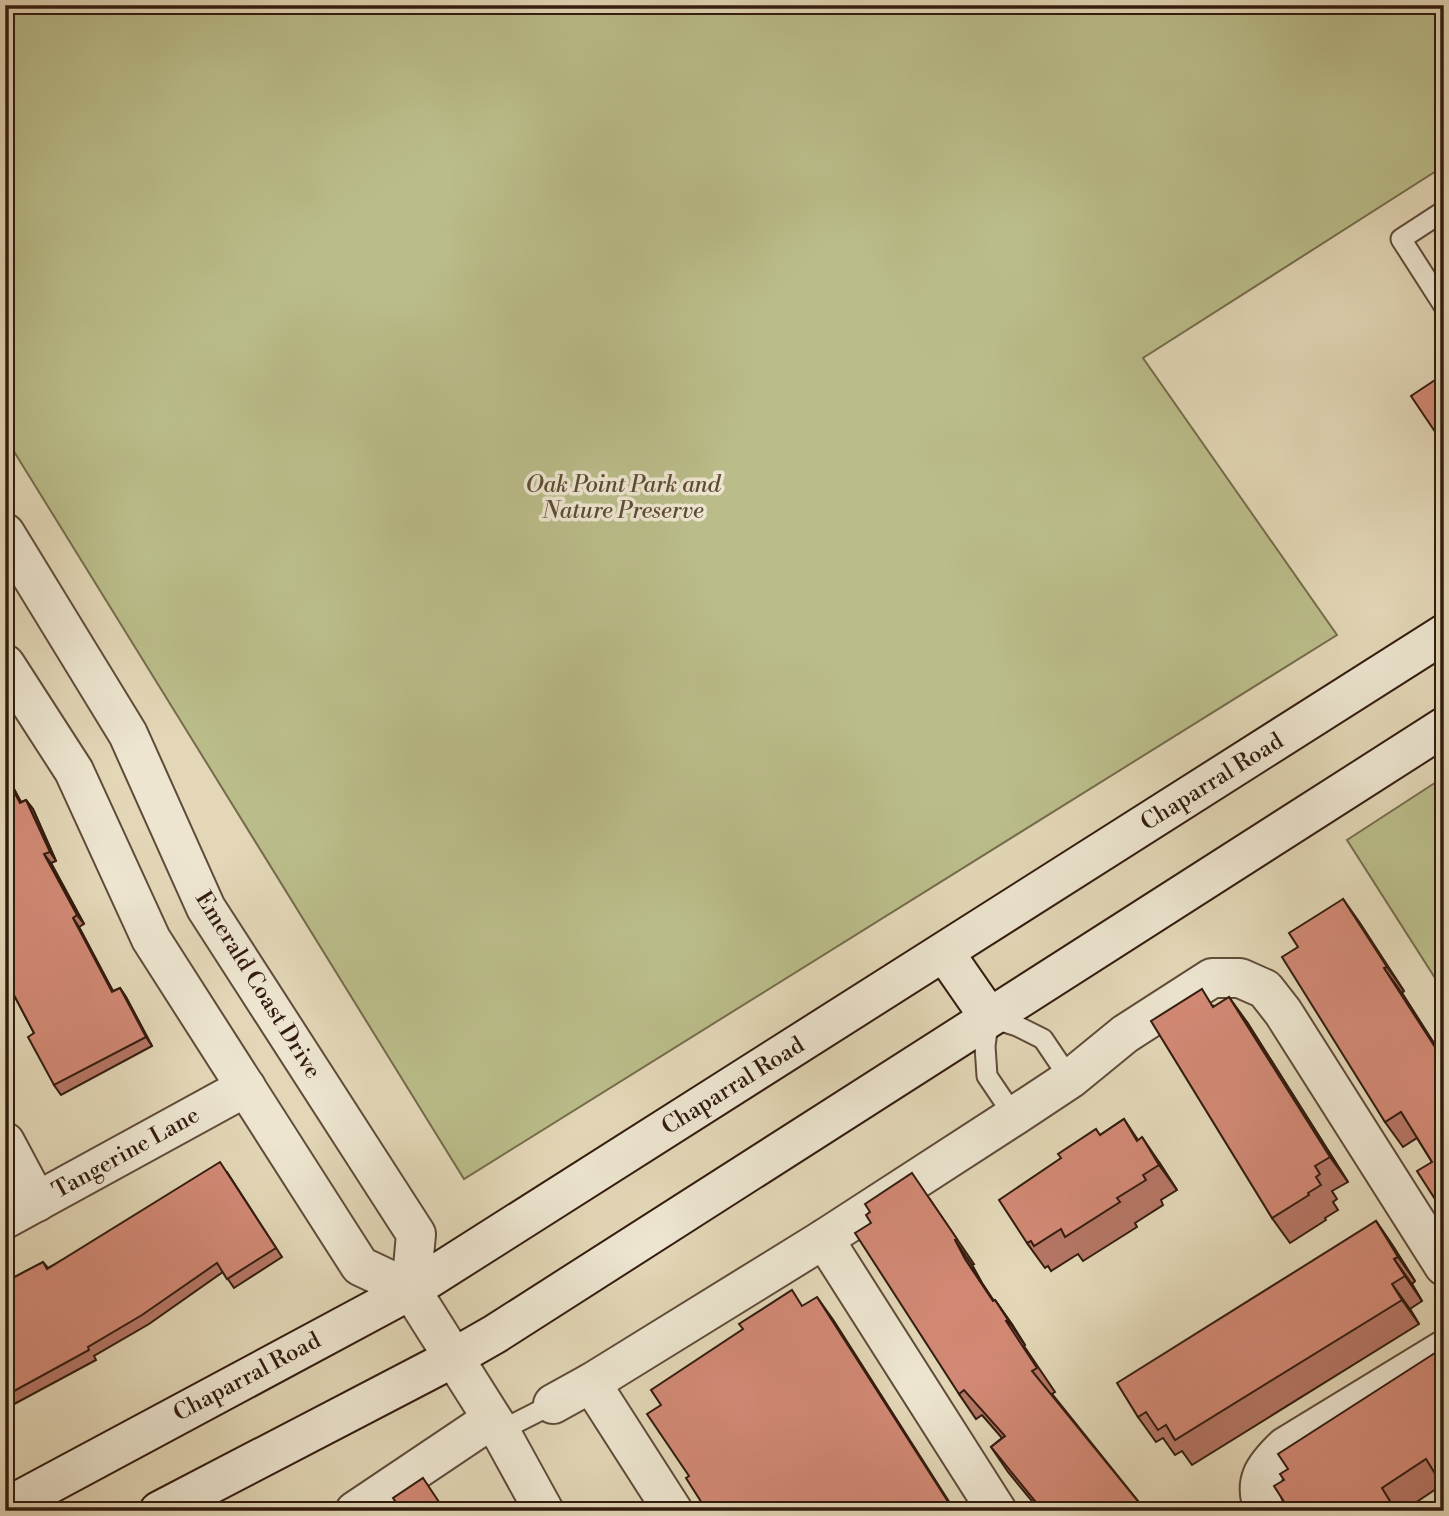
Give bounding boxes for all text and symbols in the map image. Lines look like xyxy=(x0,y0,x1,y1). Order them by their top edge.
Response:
park label: Oak Point Park and Nature Preserve xyxy=(526,471,722,525)
street label: Chaparral Road xyxy=(1136,727,1288,837)
street label: Emerald Coast Drive xyxy=(189,886,327,1084)
street label: Chaparral Road xyxy=(657,1031,809,1141)
street label: Tangerine Lane xyxy=(48,1101,204,1205)
street label: Chaparral Road xyxy=(169,1326,325,1428)

